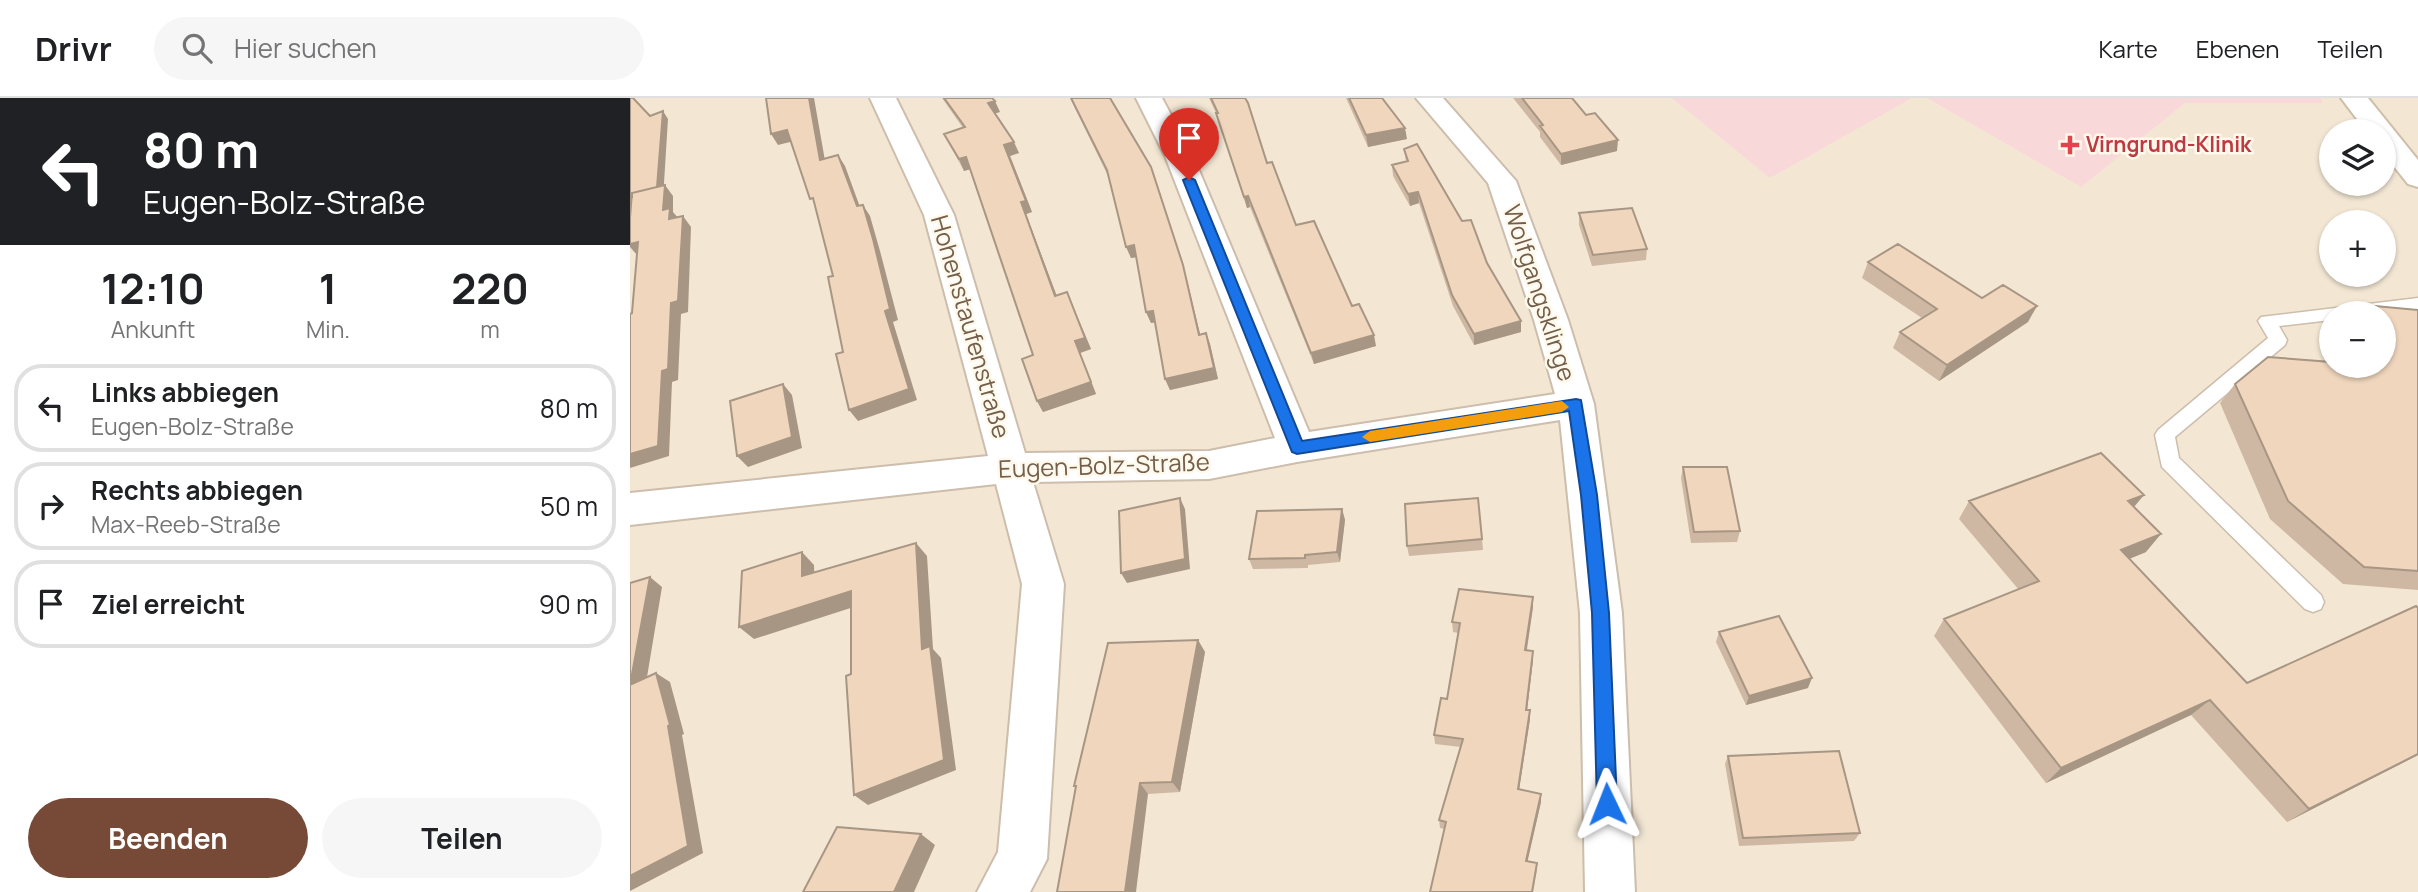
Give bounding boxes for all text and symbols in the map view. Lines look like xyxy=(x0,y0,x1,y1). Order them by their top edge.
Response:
search box xyxy=(154,17,644,80)
text: Drivr xyxy=(35,26,112,71)
icon: search xyxy=(178,29,216,67)
text: Hier suchen xyxy=(234,30,377,66)
text: Karte xyxy=(2098,32,2158,65)
text: Ebenen xyxy=(2196,32,2279,65)
text: Teilen xyxy=(2317,32,2383,65)
pin xyxy=(1159,108,1219,180)
text: 80 m xyxy=(143,116,259,183)
icon: arrive xyxy=(1170,119,1208,157)
map controls xyxy=(2319,119,2396,378)
button: layers xyxy=(2319,119,2396,196)
icon: left xyxy=(28,126,119,217)
place label: Virngrund-Klinik xyxy=(2086,130,2252,158)
marker: Virngrund-Klinik xyxy=(2060,135,2080,155)
text: Eugen-Bolz-Straße xyxy=(143,180,425,224)
street label: Wolfgangsklinge xyxy=(1496,200,1584,385)
button: + xyxy=(2319,210,2396,287)
street label: Hohenstaufenstraße xyxy=(924,211,1019,442)
text: 12:10 xyxy=(101,259,205,317)
text: 1 xyxy=(319,259,337,317)
text: 220 xyxy=(451,259,529,317)
button: − xyxy=(2319,301,2396,378)
text: Ankunft xyxy=(111,313,195,345)
text: Min. xyxy=(306,313,350,345)
text: m xyxy=(480,313,500,345)
text: Links abbiegen xyxy=(91,374,279,410)
icon: left xyxy=(32,389,70,427)
text: 80 m xyxy=(540,390,598,426)
text: Eugen-Bolz-Straße xyxy=(91,410,294,442)
street label: Eugen-Bolz-Straße xyxy=(998,444,1210,485)
text: Rechts abbiegen xyxy=(91,472,303,508)
icon: right xyxy=(32,487,70,525)
text: 50 m xyxy=(540,488,598,524)
text: Max-Reeb-Straße xyxy=(91,508,281,540)
icon: arrive xyxy=(32,585,70,623)
text: Ziel erreicht xyxy=(91,586,245,622)
text: 90 m xyxy=(539,586,598,622)
position arrow xyxy=(1570,767,1644,841)
button: Beenden xyxy=(28,798,308,878)
button: Teilen xyxy=(322,798,602,878)

